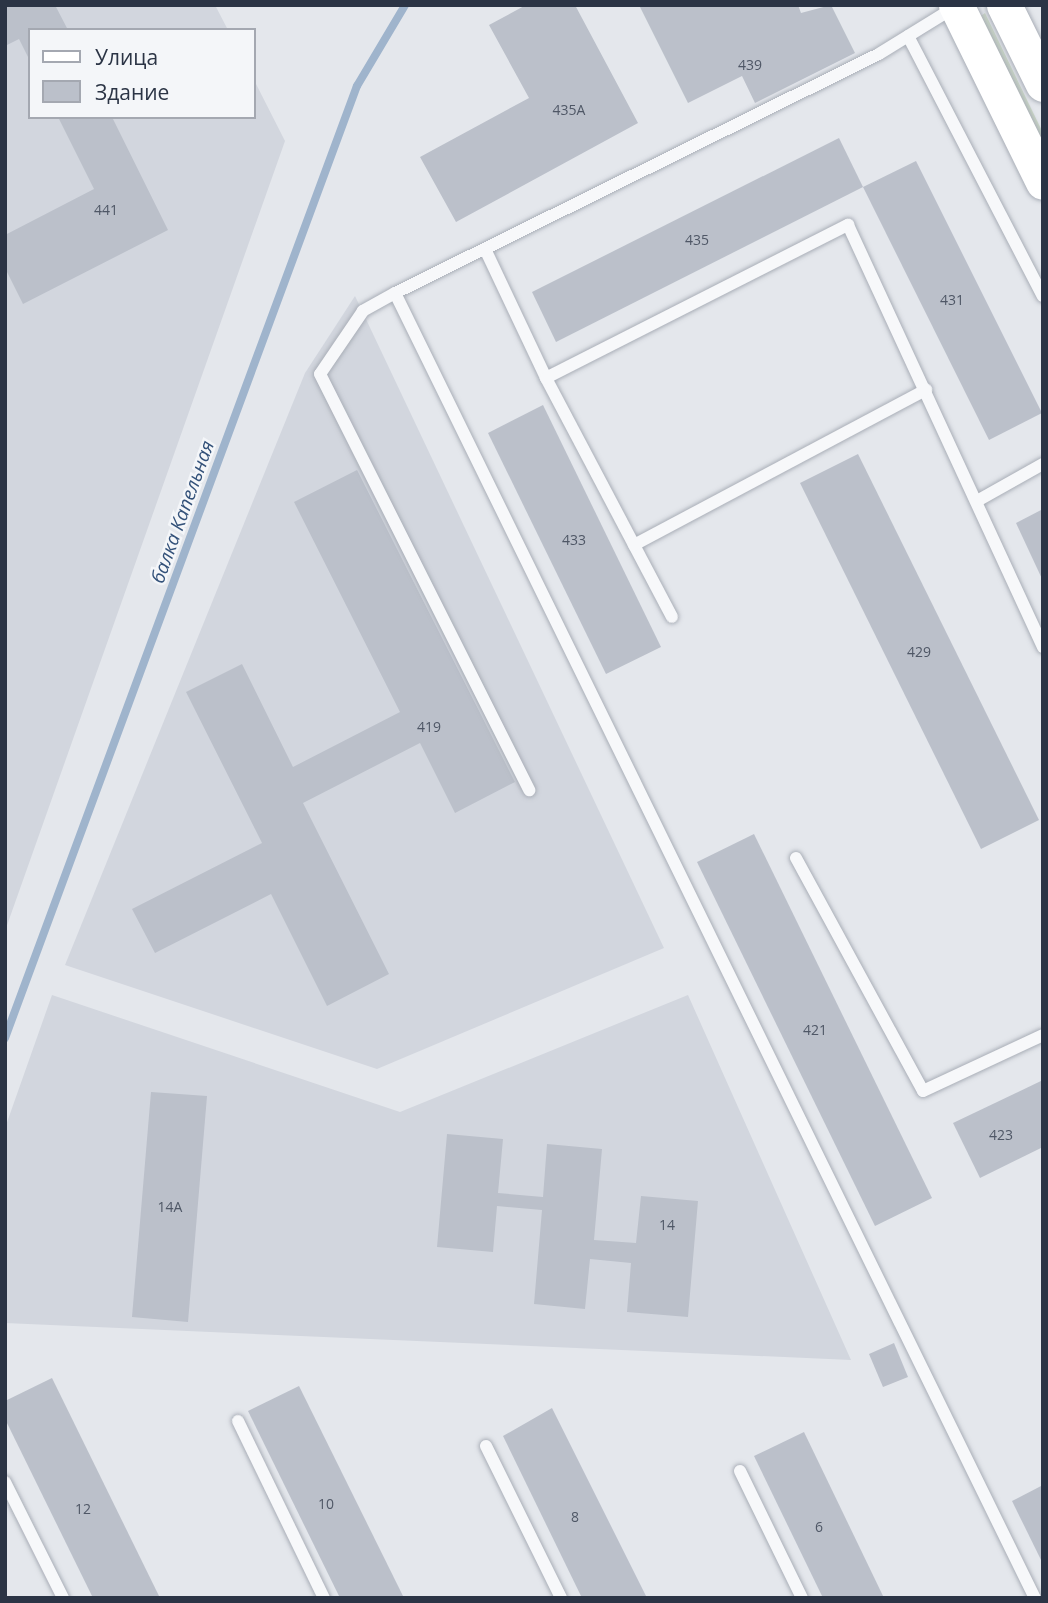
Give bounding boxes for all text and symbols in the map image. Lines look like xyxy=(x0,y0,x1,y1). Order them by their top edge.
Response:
legend xyxy=(28,28,256,119)
text: Улица xyxy=(95,43,158,71)
house number: 439 xyxy=(738,57,762,73)
text: Здание xyxy=(95,78,169,106)
house number: 435А xyxy=(553,102,585,118)
house number: 441 xyxy=(94,202,118,218)
house number: 435 xyxy=(685,232,709,248)
house number: 431 xyxy=(940,292,964,308)
water label: балка Капельная xyxy=(147,438,219,586)
house number: 433 xyxy=(562,532,586,548)
house number: 429 xyxy=(907,644,931,660)
house number: 419 xyxy=(417,719,441,735)
house number: 421 xyxy=(803,1022,827,1038)
house number: 423 xyxy=(989,1127,1013,1143)
house number: 14А xyxy=(158,1199,182,1215)
house number: 14 xyxy=(659,1217,675,1233)
house number: 10 xyxy=(318,1496,334,1512)
house number: 12 xyxy=(75,1501,91,1517)
house number: 8 xyxy=(571,1509,579,1525)
house number: 6 xyxy=(815,1519,823,1535)

